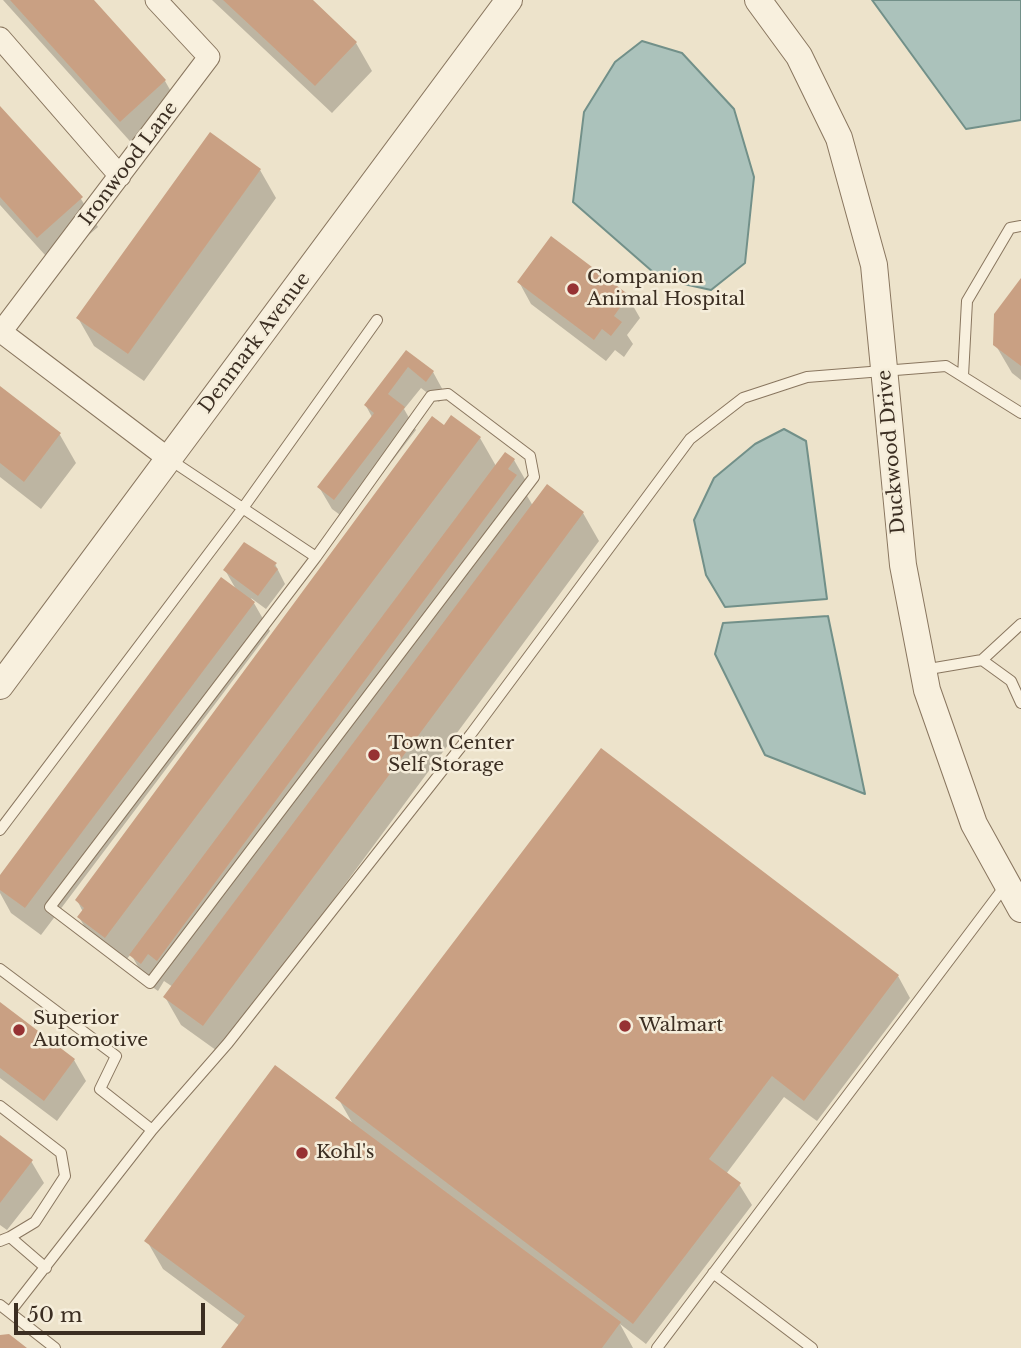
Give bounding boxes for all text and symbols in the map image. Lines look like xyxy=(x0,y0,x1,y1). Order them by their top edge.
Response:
street label: Ironwood Lane xyxy=(75,98,183,230)
place label: Companion Animal Hospital xyxy=(587,267,745,311)
street label: Denmark Avenue xyxy=(195,268,315,418)
marker: Companion Animal Hospital xyxy=(565,281,581,297)
street label: Duckwood Drive xyxy=(873,369,911,535)
place label: Town Center Self Storage xyxy=(388,733,514,777)
marker: Town Center Self Storage xyxy=(366,747,382,763)
place label: Superior Automotive xyxy=(33,1008,148,1052)
place label: Walmart xyxy=(639,1015,724,1037)
marker: Walmart xyxy=(617,1018,633,1034)
marker: Superior Automotive xyxy=(11,1022,27,1038)
place label: Kohl's xyxy=(316,1142,374,1164)
marker: Kohl's xyxy=(294,1145,310,1161)
scale bar xyxy=(18,1288,208,1332)
text: 50 m xyxy=(27,1302,82,1328)

